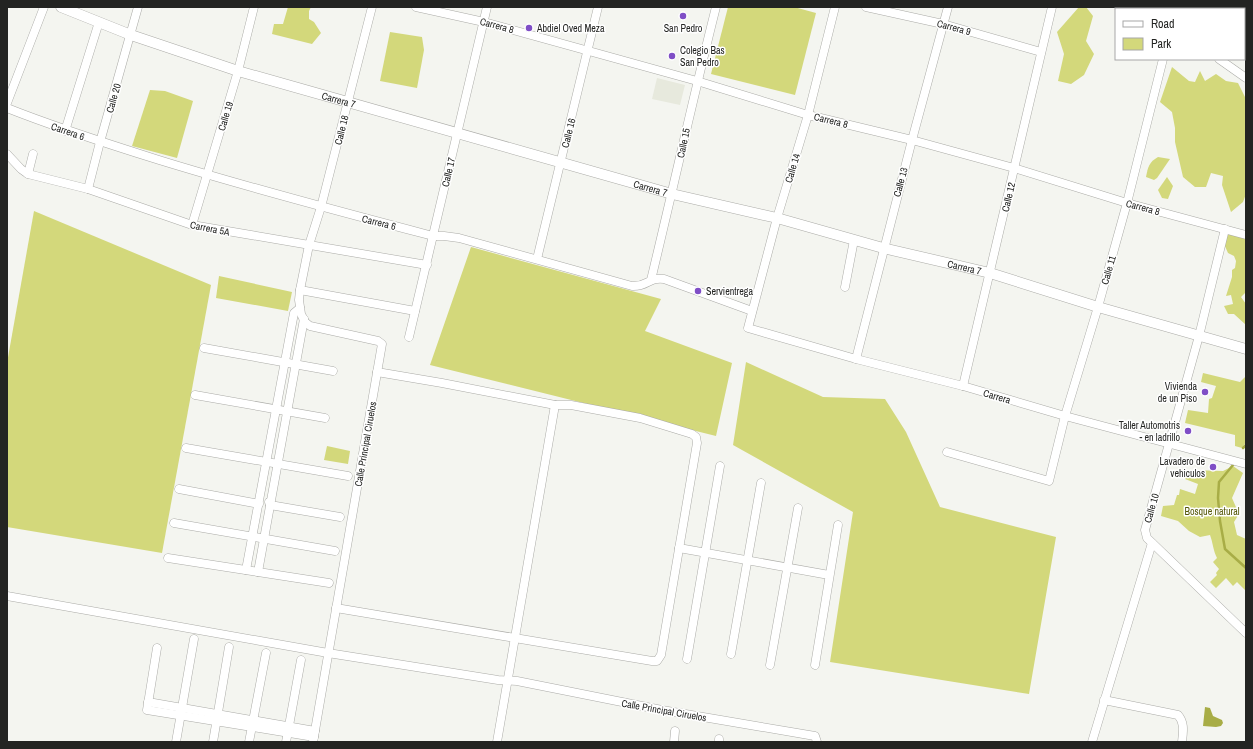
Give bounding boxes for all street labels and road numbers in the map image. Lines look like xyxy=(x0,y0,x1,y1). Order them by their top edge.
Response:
street label: Carrera 8 xyxy=(478,15,516,36)
street label: Carrera 9 xyxy=(935,17,973,38)
street label: Calle 20 xyxy=(103,81,124,114)
street label: Carrera 7 xyxy=(320,89,357,111)
street label: Calle 19 xyxy=(215,99,236,132)
street label: Carrera 8 xyxy=(813,110,850,131)
street label: Calle 18 xyxy=(332,114,352,146)
street label: Calle 16 xyxy=(559,117,579,149)
street label: Carrera 6 xyxy=(49,120,87,143)
street label: Calle 15 xyxy=(674,127,693,159)
street label: Calle 14 xyxy=(782,151,803,184)
street label: Calle 17 xyxy=(439,156,458,188)
street label: Calle 13 xyxy=(890,166,911,198)
street label: Carrera 7 xyxy=(632,177,669,199)
street label: Calle 12 xyxy=(999,181,1018,213)
street label: Carrera 8 xyxy=(1124,197,1162,218)
street label: Carrera 6 xyxy=(361,212,398,233)
street label: Carrera 5A xyxy=(189,218,231,239)
street label: Calle 11 xyxy=(1098,254,1119,286)
street label: Carrera 7 xyxy=(946,257,983,278)
street label: Carrera xyxy=(982,386,1012,407)
street label: Calle Principal Ciruelos xyxy=(352,401,379,488)
street label: Calle 10 xyxy=(1141,491,1162,524)
street label: Calle Principal Ciruelos xyxy=(620,697,707,724)

